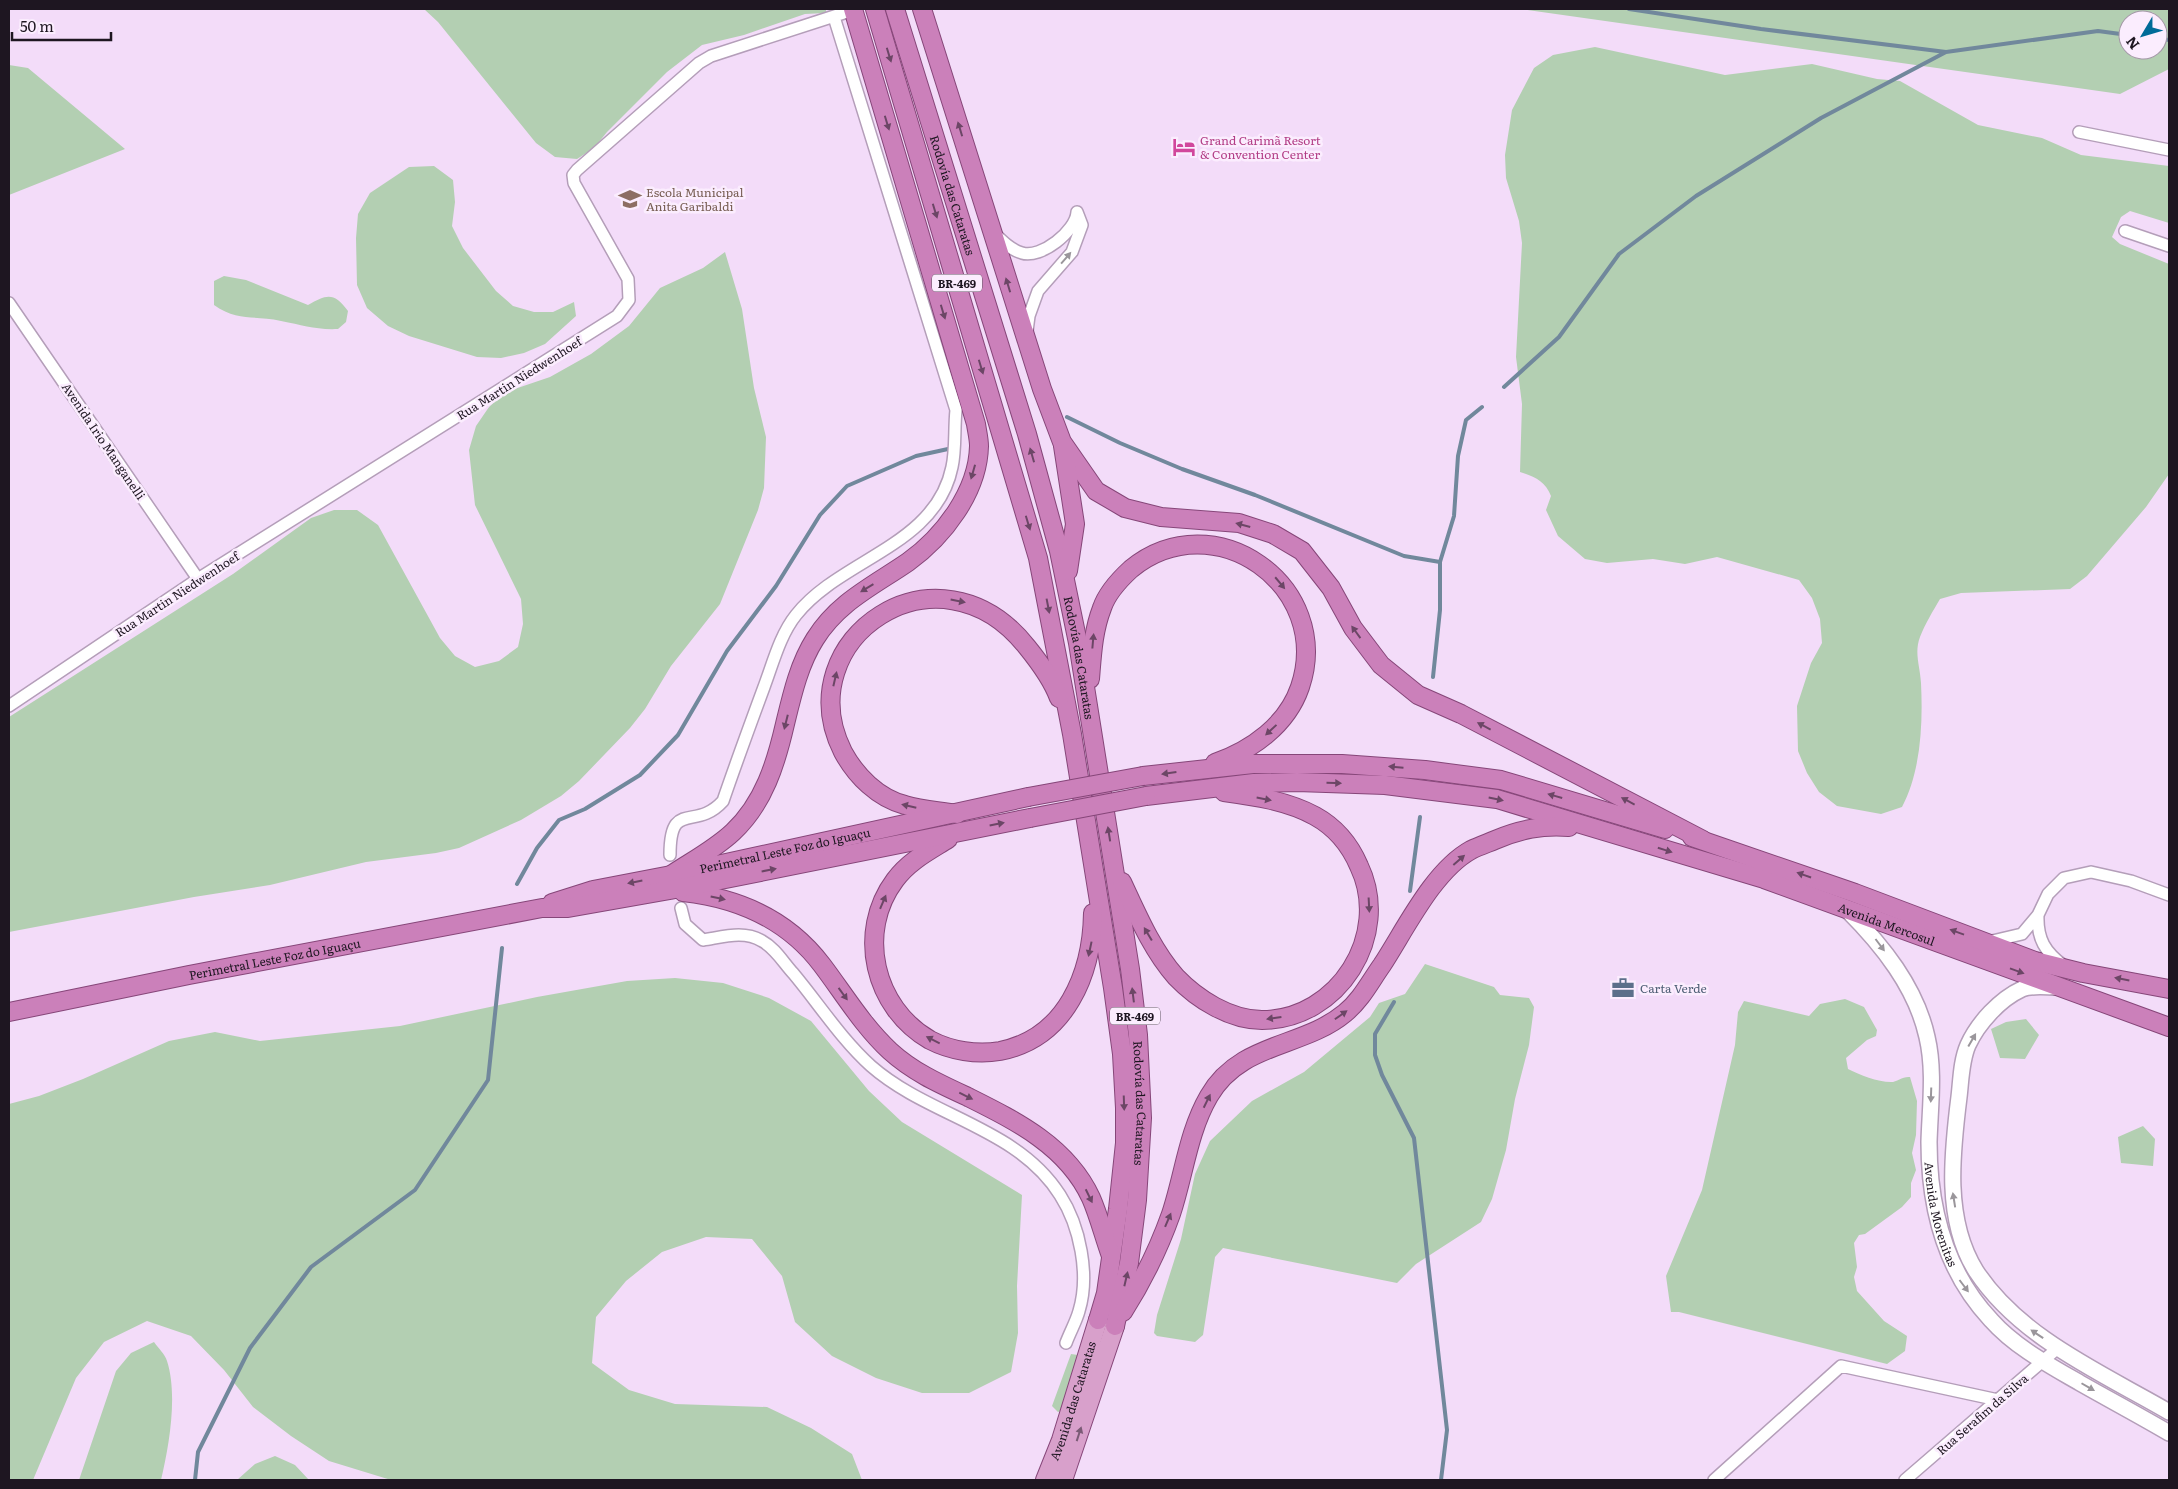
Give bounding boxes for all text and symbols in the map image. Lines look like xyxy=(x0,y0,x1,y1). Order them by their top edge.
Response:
scale bar xyxy=(12,10,111,42)
north arrow xyxy=(2118,10,2168,60)
text: 50 m xyxy=(20,14,54,37)
text: N xyxy=(2120,33,2143,54)
one-way arrow xyxy=(885,48,893,63)
one-way arrow xyxy=(883,115,891,130)
one-way arrow xyxy=(955,122,963,137)
place label: Grand Carimã Resort & Convention Center xyxy=(1200,131,1321,163)
street label: Rodovía das Cataratas xyxy=(926,133,980,258)
hotel icon: Grand Carimã Resort & Convention Center xyxy=(1171,134,1197,160)
place label: Escola Municipal Anita Garibaldi xyxy=(646,183,744,215)
school or university icon: Escola Municipal Anita Garibaldi xyxy=(617,186,643,212)
one-way arrow xyxy=(932,204,940,219)
one-way arrow xyxy=(1061,252,1072,265)
road number: BR-469 xyxy=(932,274,982,292)
one-way arrow xyxy=(1003,277,1011,292)
one-way arrow xyxy=(939,304,947,319)
street label: Rua Martin Niedwenhoef xyxy=(453,331,586,424)
one-way arrow xyxy=(978,360,986,375)
street label: Avenida Irio Manganelli xyxy=(58,379,150,503)
one-way arrow xyxy=(1028,447,1036,462)
one-way arrow xyxy=(969,464,977,479)
one-way arrow xyxy=(1024,515,1032,530)
one-way arrow xyxy=(1235,521,1250,529)
street label: Rua Martin Niedwenhoef xyxy=(111,546,244,641)
one-way arrow xyxy=(1275,577,1286,590)
one-way arrow xyxy=(860,583,873,592)
street label: Rodovía das Cataratas xyxy=(1060,594,1099,721)
one-way arrow xyxy=(951,597,966,605)
one-way arrow xyxy=(1044,598,1052,614)
one-way arrow xyxy=(1351,625,1361,639)
one-way arrow xyxy=(1090,633,1098,649)
one-way arrow xyxy=(831,672,839,687)
one-way arrow xyxy=(782,715,790,730)
one-way arrow xyxy=(1477,722,1491,730)
one-way arrow xyxy=(1266,724,1278,736)
one-way arrow xyxy=(1387,763,1403,771)
one-way arrow xyxy=(1161,769,1177,777)
one-way arrow xyxy=(1327,779,1343,787)
one-way arrow xyxy=(1547,792,1562,800)
one-way arrow xyxy=(1488,795,1503,803)
one-way arrow xyxy=(1256,796,1272,804)
one-way arrow xyxy=(1621,797,1636,805)
one-way arrow xyxy=(902,802,917,810)
one-way arrow xyxy=(989,820,1005,828)
street label: Perimetral Leste Foz do Iguaçu xyxy=(698,823,872,878)
one-way arrow xyxy=(1104,826,1112,842)
one-way arrow xyxy=(1658,846,1673,854)
one-way arrow xyxy=(1452,855,1465,866)
one-way arrow xyxy=(762,866,778,874)
one-way arrow xyxy=(1797,871,1812,878)
one-way arrow xyxy=(628,878,643,886)
one-way arrow xyxy=(710,894,726,902)
one-way arrow xyxy=(879,895,887,909)
one-way arrow xyxy=(1365,897,1373,913)
street label: Avenida Mercosul xyxy=(1836,898,1938,950)
one-way arrow xyxy=(1143,927,1152,940)
one-way arrow xyxy=(1949,928,1964,936)
street label: Perimetral Leste Foz do Iguaçu xyxy=(187,934,362,984)
one-way arrow xyxy=(1874,938,1885,951)
one-way arrow xyxy=(1086,941,1094,956)
one-way arrow xyxy=(2010,967,2025,975)
office icon: Carta Verde xyxy=(1610,975,1636,1001)
one-way arrow xyxy=(2114,975,2129,983)
place label: Carta Verde xyxy=(1640,979,1707,997)
one-way arrow xyxy=(838,987,848,1001)
one-way arrow xyxy=(1129,987,1137,1003)
road number: BR-469 xyxy=(1110,1008,1160,1024)
one-way arrow xyxy=(1334,1010,1348,1020)
one-way arrow xyxy=(1266,1014,1282,1022)
one-way arrow xyxy=(1967,1034,1976,1047)
one-way arrow xyxy=(926,1036,940,1044)
street label: Rodovía das Cataratas xyxy=(1129,1040,1151,1166)
one-way arrow xyxy=(1927,1087,1935,1103)
one-way arrow xyxy=(959,1093,973,1101)
one-way arrow xyxy=(1203,1094,1211,1108)
one-way arrow xyxy=(1121,1095,1129,1111)
street label: Avenida Morenitas xyxy=(1920,1161,1962,1270)
one-way arrow xyxy=(1085,1189,1093,1203)
one-way arrow xyxy=(1950,1192,1958,1208)
one-way arrow xyxy=(1164,1212,1172,1227)
one-way arrow xyxy=(1122,1271,1130,1286)
one-way arrow xyxy=(1959,1279,1969,1293)
one-way arrow xyxy=(2030,1329,2044,1339)
street label: Avenida das Cataratas xyxy=(1045,1338,1100,1463)
street label: Rua Serafim da Silva xyxy=(1932,1369,2032,1459)
one-way arrow xyxy=(2082,1383,2095,1392)
one-way arrow xyxy=(1076,1427,1084,1442)

